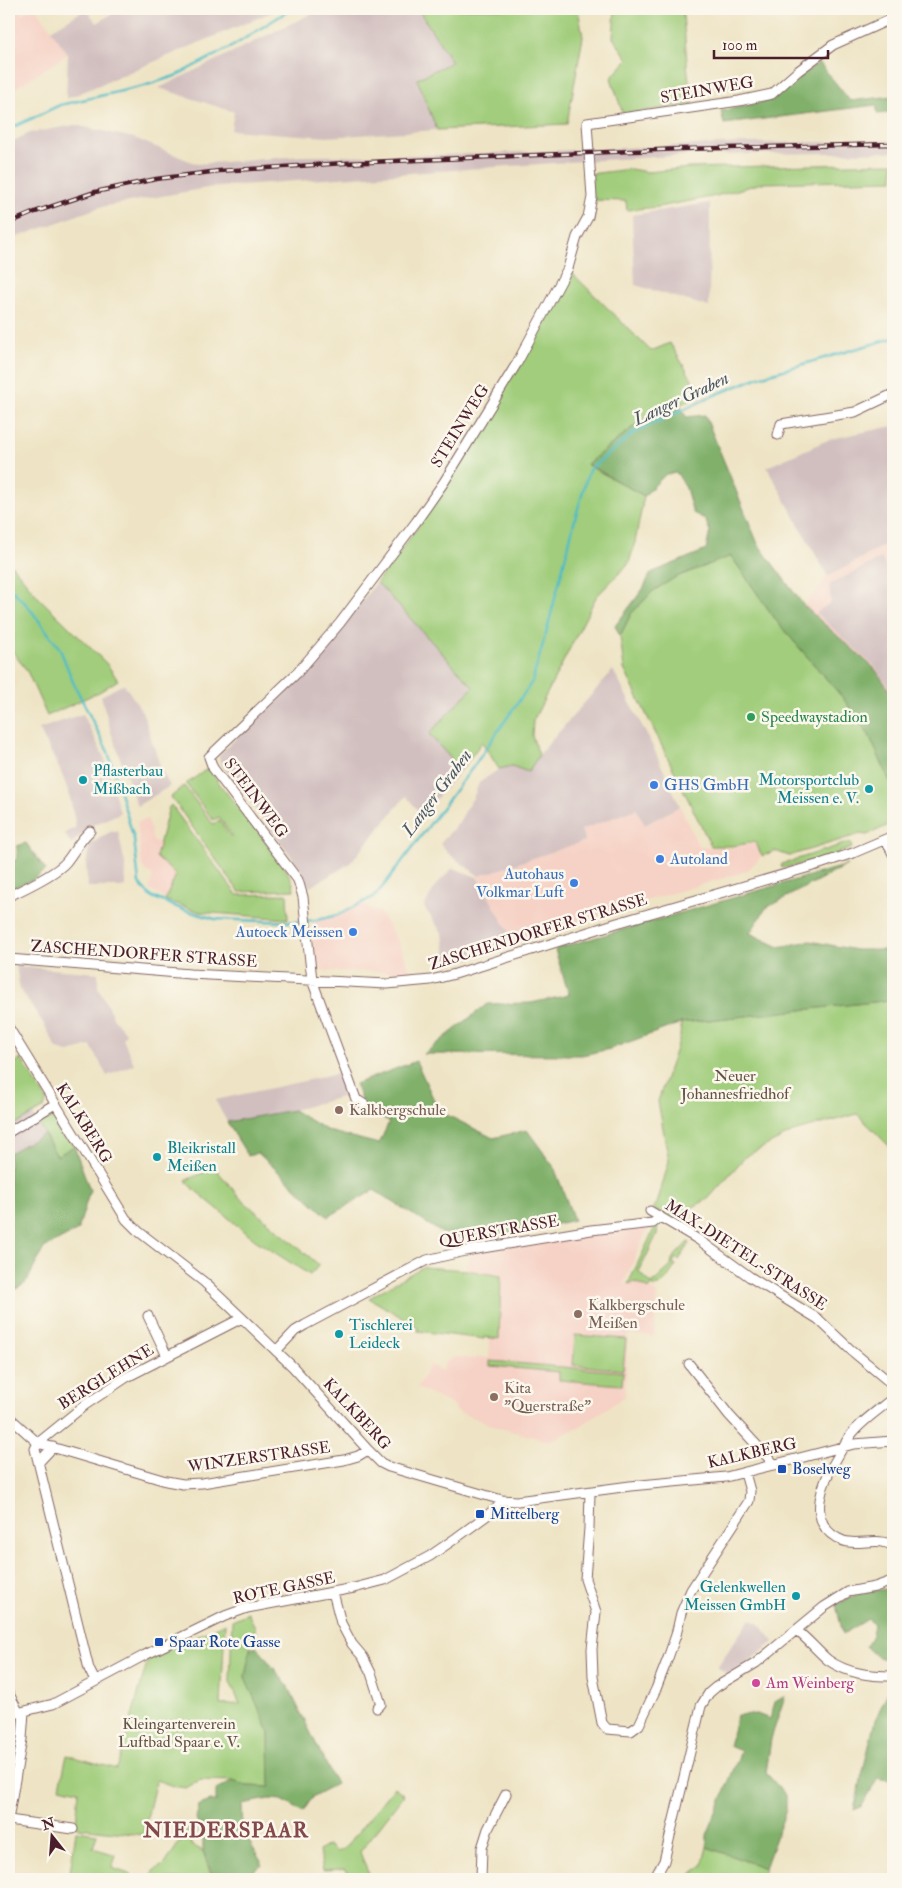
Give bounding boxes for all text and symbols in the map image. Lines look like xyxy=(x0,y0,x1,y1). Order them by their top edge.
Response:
scale bar xyxy=(714,28,828,60)
text: 100 m xyxy=(722,36,758,55)
street label: STEINWEG xyxy=(659,72,755,108)
water label: Langer Graben xyxy=(629,367,733,432)
street label: STEINWEG xyxy=(427,381,493,471)
place label: Speedwaystadion xyxy=(761,707,868,728)
marker: Speedwaystadion xyxy=(745,711,757,723)
water label: Langer Graben xyxy=(396,745,477,842)
street label: STEINWEG xyxy=(220,754,292,842)
place label: Pflasterbau Mißbach xyxy=(93,761,163,799)
place label: Motorsportclub Meissen e. V. xyxy=(758,770,859,808)
marker: Pflasterbau Mißbach xyxy=(77,774,89,786)
place label: GHS GmbH xyxy=(664,775,749,795)
marker: GHS GmbH xyxy=(648,779,660,791)
marker: Motorsportclub Meissen e. V. xyxy=(863,783,875,795)
place label: Autoland xyxy=(669,849,728,869)
marker: Autoland xyxy=(654,853,666,865)
place label: Autohaus Volkmar Luft xyxy=(476,864,564,902)
marker: Autohaus Volkmar Luft xyxy=(568,877,580,889)
street label: ZASCHENDORFER STRASSE xyxy=(426,889,650,975)
place label: Autoeck Meissen xyxy=(235,922,343,942)
marker: Autoeck Meissen xyxy=(347,926,359,938)
street label: ZASCHENDORFER STRASSE xyxy=(30,936,258,972)
park label: Neuer Johannesfriedhof xyxy=(680,1066,792,1105)
street label: KALKBERG xyxy=(52,1079,116,1167)
place label: Kalkbergschule xyxy=(349,1100,446,1120)
marker: Kalkbergschule xyxy=(333,1104,345,1116)
place label: Bleikristall Meißen xyxy=(167,1138,236,1176)
marker: Bleikristall Meißen xyxy=(151,1151,163,1163)
street label: MAX-DIETEL-STRASSE xyxy=(661,1195,831,1315)
street label: QUERSTRASSE xyxy=(437,1211,561,1251)
place label: Kalkbergschule Meißen xyxy=(588,1295,685,1333)
marker: Kalkbergschule Meißen xyxy=(572,1308,584,1320)
place label: Tischlerei Leideck xyxy=(349,1315,413,1353)
marker: Tischlerei Leideck xyxy=(333,1328,345,1340)
street label: BERGLEHNE xyxy=(55,1340,157,1414)
street label: KALKBERG xyxy=(319,1374,395,1454)
place label: Kita "Querstraße" xyxy=(504,1378,591,1416)
marker: Kita "Querstraße" xyxy=(488,1391,500,1403)
street label: KALKBERG xyxy=(706,1433,798,1473)
street label: WINZERSTRASSE xyxy=(185,1437,332,1477)
place label: Boselweg xyxy=(792,1459,852,1479)
marker: Boselweg xyxy=(776,1463,788,1475)
place label: Mittelberg xyxy=(490,1504,560,1524)
marker: Mittelberg xyxy=(474,1508,486,1520)
street label: ROTE GASSE xyxy=(231,1567,337,1609)
place label: Gelenkwellen Meissen GmbH xyxy=(684,1577,786,1615)
marker: Gelenkwellen Meissen GmbH xyxy=(790,1590,802,1602)
place label: Spaar Rote Gasse xyxy=(169,1632,281,1653)
marker: Spaar Rote Gasse xyxy=(153,1636,165,1648)
place label: Am Weinberg xyxy=(765,1673,855,1693)
marker: Am Weinberg xyxy=(750,1677,762,1689)
park label: Kleingartenverein Luftbad Spaar e. V. xyxy=(118,1714,240,1753)
north arrow xyxy=(28,1810,78,1860)
text: N xyxy=(39,1814,57,1834)
district label: NIEDERSPAAR xyxy=(142,1817,309,1844)

